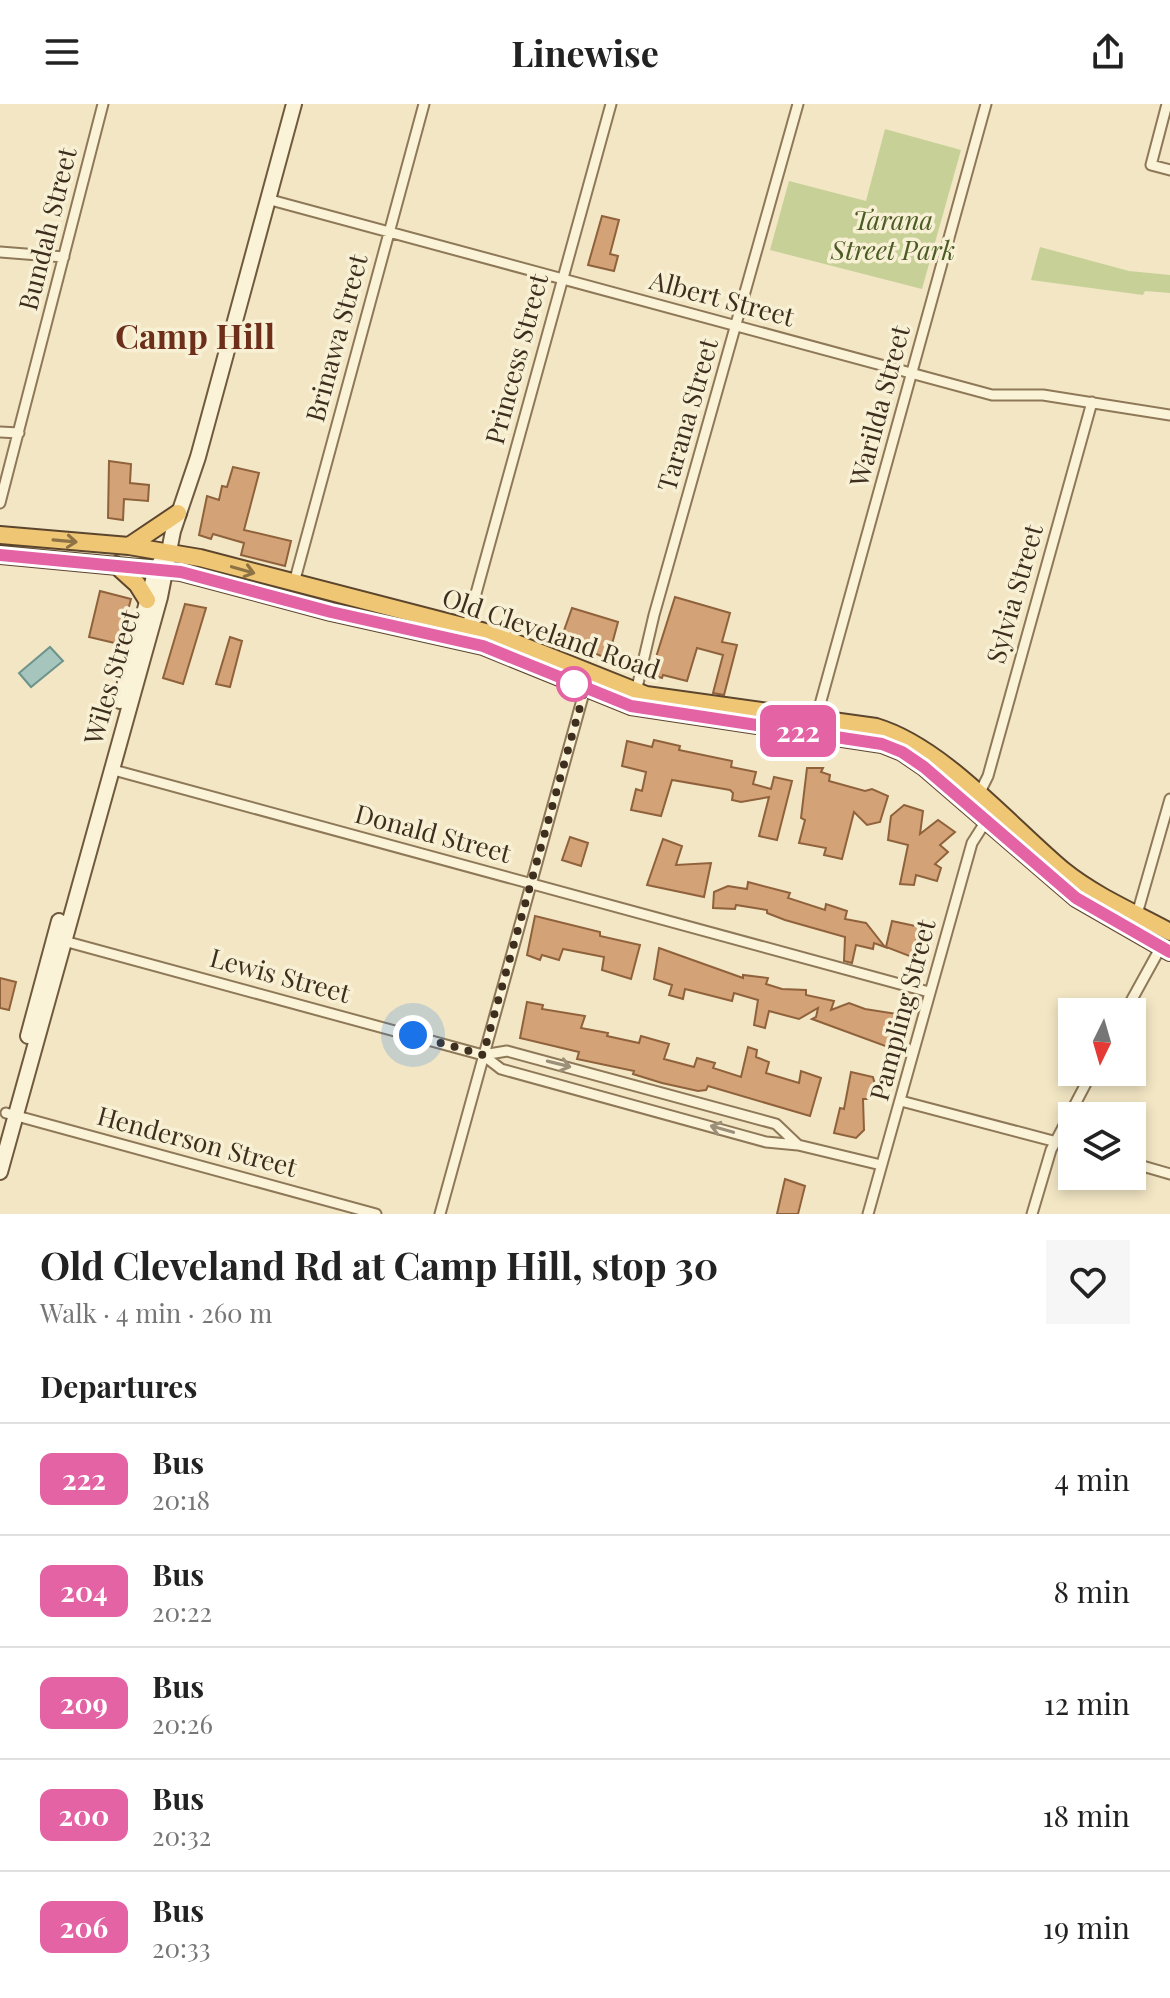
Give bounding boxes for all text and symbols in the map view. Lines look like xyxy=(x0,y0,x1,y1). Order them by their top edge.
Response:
text: Linewise xyxy=(511,28,659,76)
icon: menu xyxy=(40,30,84,74)
icon: share xyxy=(1086,30,1130,74)
street label: Bundah Street xyxy=(9,143,84,314)
park label: Tarana Street Park xyxy=(830,202,955,267)
street label: Brinawa Street xyxy=(296,249,375,425)
street label: Albert Street xyxy=(645,261,799,334)
street label: Princess Street xyxy=(476,269,555,448)
district label: Camp Hill xyxy=(115,312,275,358)
street label: Warilda Street xyxy=(840,320,917,491)
street label: Tarana Street xyxy=(648,333,725,495)
street label: Sylvia Street xyxy=(977,519,1050,667)
one-way arrow xyxy=(51,533,78,548)
one-way arrow xyxy=(230,563,256,578)
street label: Old Cleveland Road xyxy=(438,579,665,686)
street label: Wiles Street xyxy=(74,604,147,749)
unlabelled marker xyxy=(557,667,591,701)
line badge: 222 xyxy=(752,705,844,757)
text: 222 xyxy=(776,712,820,749)
street label: Donald Street xyxy=(352,795,516,870)
street label: Pampling Street xyxy=(861,914,943,1104)
street label: Lewis Street xyxy=(206,939,355,1010)
north arrow xyxy=(1058,998,1146,1086)
map controls xyxy=(1058,998,1146,1190)
your location xyxy=(393,1015,433,1055)
one-way arrow xyxy=(546,1057,572,1072)
street label: Henderson Street xyxy=(94,1097,302,1184)
button: layers xyxy=(1058,1102,1146,1190)
one-way arrow xyxy=(710,1121,736,1136)
text: Old Cleveland Rd at Camp Hill, stop 30 xyxy=(40,1239,718,1290)
button: heart xyxy=(1046,1240,1130,1324)
text: Walk · 4 min · 260 m xyxy=(40,1295,272,1330)
text: Departures xyxy=(40,1366,197,1406)
text: Bus xyxy=(152,1442,204,1482)
text: 4 min xyxy=(1054,1459,1130,1499)
text: 222 xyxy=(62,1460,106,1497)
text: 20:18 xyxy=(152,1482,210,1517)
text: Bus xyxy=(152,1554,204,1594)
text: 8 min xyxy=(1054,1571,1130,1611)
text: 204 xyxy=(60,1572,108,1609)
text: 20:22 xyxy=(152,1594,212,1629)
text: Bus xyxy=(152,1666,204,1706)
text: 12 min xyxy=(1044,1683,1130,1723)
text: 209 xyxy=(60,1684,108,1721)
text: 20:26 xyxy=(152,1706,213,1741)
text: Bus xyxy=(152,1778,204,1818)
text: 18 min xyxy=(1042,1795,1130,1835)
text: 200 xyxy=(59,1796,109,1833)
text: 20:32 xyxy=(152,1818,211,1853)
text: Bus xyxy=(152,1890,204,1930)
text: 19 min xyxy=(1043,1907,1130,1947)
text: 206 xyxy=(60,1908,108,1945)
text: 20:33 xyxy=(152,1930,210,1965)

